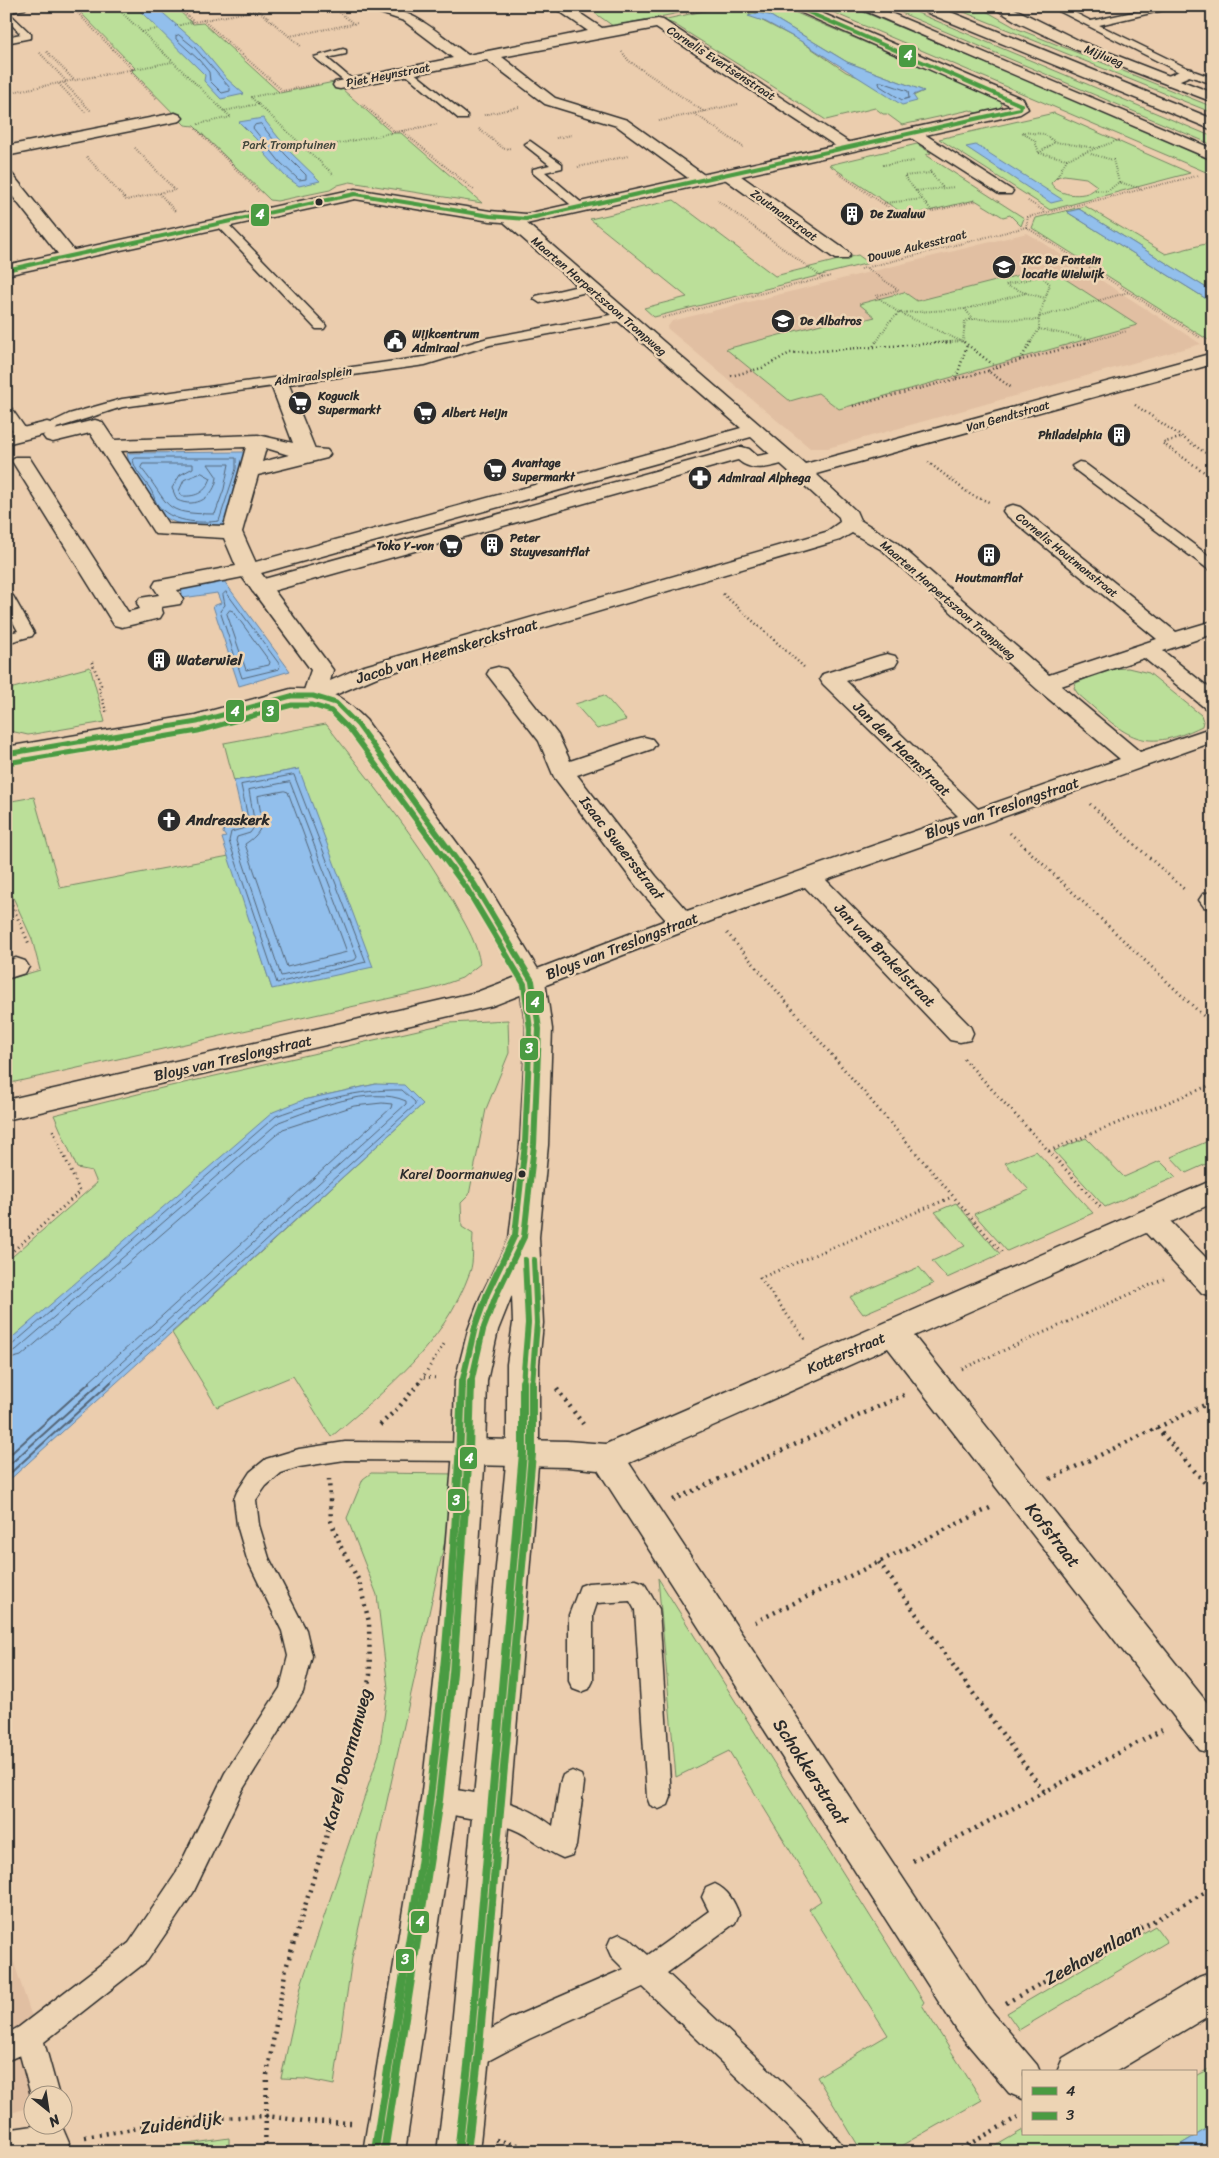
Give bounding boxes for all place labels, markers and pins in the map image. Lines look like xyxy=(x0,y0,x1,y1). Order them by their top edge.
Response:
unlabelled marker xyxy=(314,197,324,207)
building icon: De Zwaluw xyxy=(839,201,865,227)
place label: De Zwaluw xyxy=(870,203,926,225)
place label: IKC De Fontein locatie Wielwijk xyxy=(1021,249,1105,285)
school or university icon: IKC De Fontein locatie Wielwijk xyxy=(991,254,1017,280)
school or university icon: De Albatros xyxy=(770,308,796,334)
place label: De Albatros xyxy=(800,310,862,332)
place label: Wijkcentrum Admiraal xyxy=(411,323,480,359)
public building icon: Wijkcentrum Admiraal xyxy=(382,328,408,354)
place label: Kogucik Supermarkt xyxy=(317,385,382,421)
supermarket icon: Kogucik Supermarkt xyxy=(287,390,313,416)
supermarket icon: Albert Heijn xyxy=(412,400,438,426)
place label: Albert Heijn xyxy=(441,402,508,424)
building icon: Philadelphia xyxy=(1106,422,1132,448)
place label: Philadelphia xyxy=(1038,424,1103,446)
place label: Avantage Supermarkt xyxy=(511,452,576,488)
supermarket icon: Avantage Supermarkt xyxy=(482,457,508,483)
pharmacy icon: Admiraal Alphega xyxy=(687,465,713,491)
place label: Admiraal Alphega xyxy=(717,467,811,489)
place label: Peter Stuyvesantflat xyxy=(509,527,591,563)
building icon: Peter Stuyvesantflat xyxy=(479,532,505,558)
supermarket icon: Toko Y-von xyxy=(438,533,464,559)
place label: Toko Y-von xyxy=(376,535,434,557)
building icon: Houtmanflat xyxy=(976,542,1002,568)
place label: Houtmanflat xyxy=(954,567,1024,589)
building icon: Waterwiel xyxy=(146,647,172,673)
place label: Waterwiel xyxy=(176,647,243,673)
church icon: Andreaskerk xyxy=(156,807,182,833)
place label: Andreaskerk xyxy=(185,807,270,833)
place label: Karel Doormanweg xyxy=(400,1162,513,1187)
marker: Karel Doormanweg xyxy=(517,1169,527,1179)

